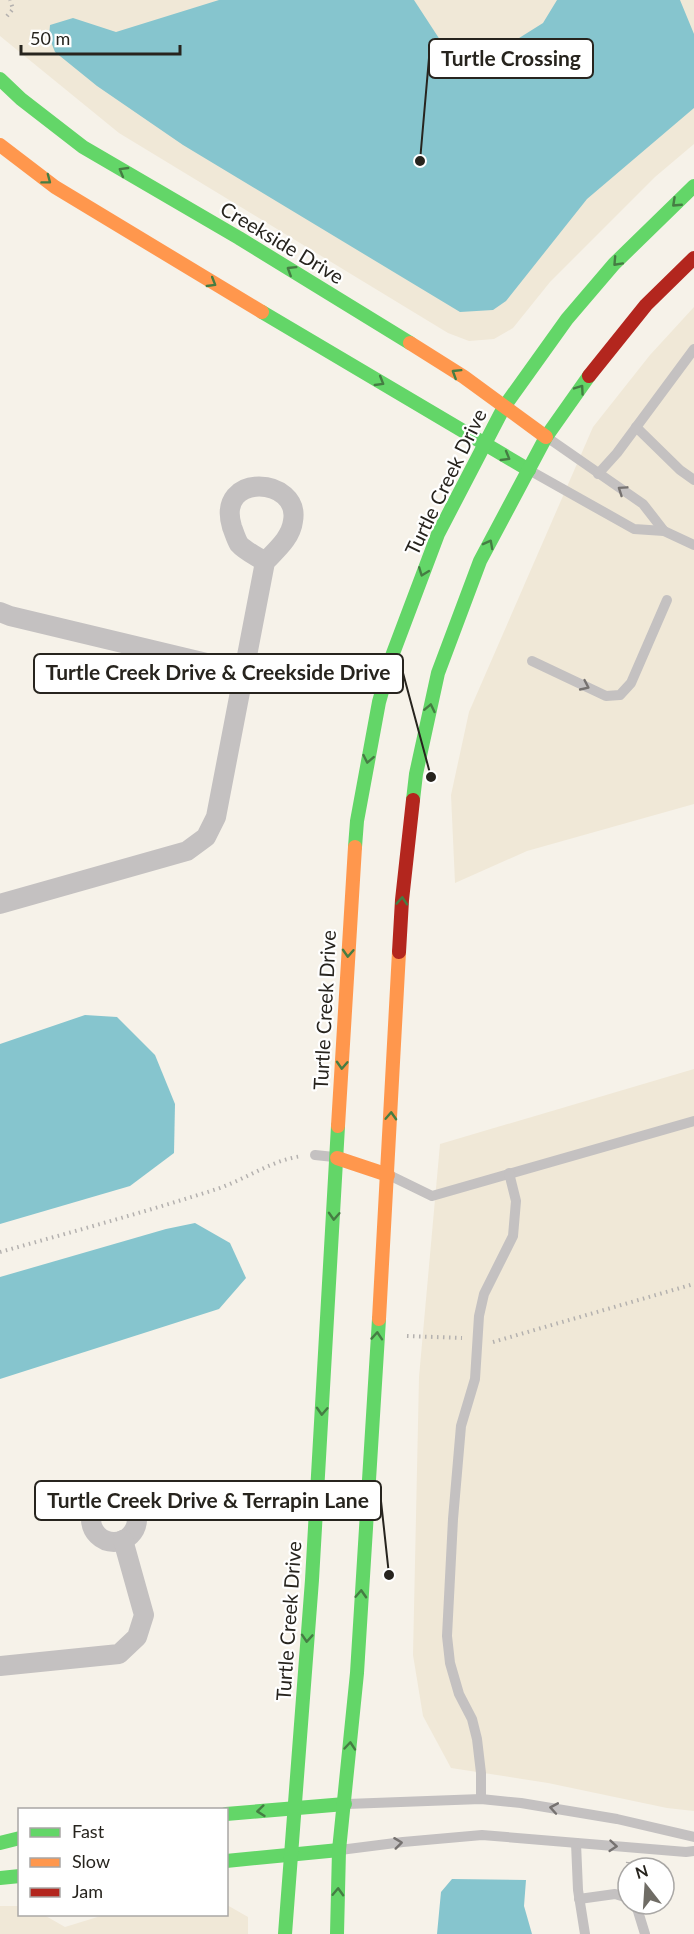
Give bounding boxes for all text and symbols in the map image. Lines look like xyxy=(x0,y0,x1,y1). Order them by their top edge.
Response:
scale bar xyxy=(21,18,180,56)
text: 50 m xyxy=(30,27,70,49)
callout: Turtle Crossing xyxy=(429,39,593,78)
text: Turtle Crossing xyxy=(441,45,581,70)
one-way arrow xyxy=(119,166,129,178)
one-way arrow xyxy=(40,173,51,184)
street label: Creekside Drive xyxy=(217,196,348,288)
one-way arrow xyxy=(672,196,683,207)
one-way arrow xyxy=(613,255,624,266)
one-way arrow xyxy=(287,266,297,278)
one-way arrow xyxy=(206,276,216,288)
one-way arrow xyxy=(452,369,463,380)
one-way arrow xyxy=(374,375,384,387)
one-way arrow xyxy=(573,385,584,396)
street label: Turtle Creek Drive xyxy=(399,404,491,559)
one-way arrow xyxy=(500,449,510,461)
one-way arrow xyxy=(618,487,629,498)
one-way arrow xyxy=(482,539,493,550)
one-way arrow xyxy=(418,567,431,577)
callout: Turtle Creek Drive & Creekside Drive xyxy=(34,654,403,693)
text: Turtle Creek Drive & Creekside Drive xyxy=(46,659,390,684)
one-way arrow xyxy=(578,678,589,690)
one-way arrow xyxy=(423,703,436,713)
one-way arrow xyxy=(362,754,375,764)
one-way arrow xyxy=(395,896,408,905)
street label: Turtle Creek Drive xyxy=(308,929,340,1090)
one-way arrow xyxy=(341,948,354,957)
one-way arrow xyxy=(335,1060,348,1069)
one-way arrow xyxy=(384,1112,397,1121)
one-way arrow xyxy=(327,1211,340,1220)
one-way arrow xyxy=(370,1332,383,1341)
one-way arrow xyxy=(315,1406,328,1415)
callout: Turtle Creek Drive & Terrapin Lane xyxy=(35,1481,381,1520)
text: Turtle Creek Drive & Terrapin Lane xyxy=(47,1487,369,1512)
street label: Turtle Creek Drive xyxy=(270,1540,306,1702)
one-way arrow xyxy=(355,1589,368,1598)
one-way arrow xyxy=(301,1634,314,1643)
one-way arrow xyxy=(343,1741,356,1750)
one-way arrow xyxy=(550,1803,559,1815)
one-way arrow xyxy=(256,1804,265,1817)
legend xyxy=(18,1808,228,1916)
text: Fast xyxy=(72,1820,105,1842)
one-way arrow xyxy=(393,1837,402,1849)
one-way arrow xyxy=(608,1839,617,1852)
text: Slow xyxy=(72,1850,110,1872)
north arrow xyxy=(616,1856,676,1916)
text: N xyxy=(633,1860,650,1882)
text: Jam xyxy=(72,1880,103,1902)
one-way arrow xyxy=(332,1887,345,1896)

